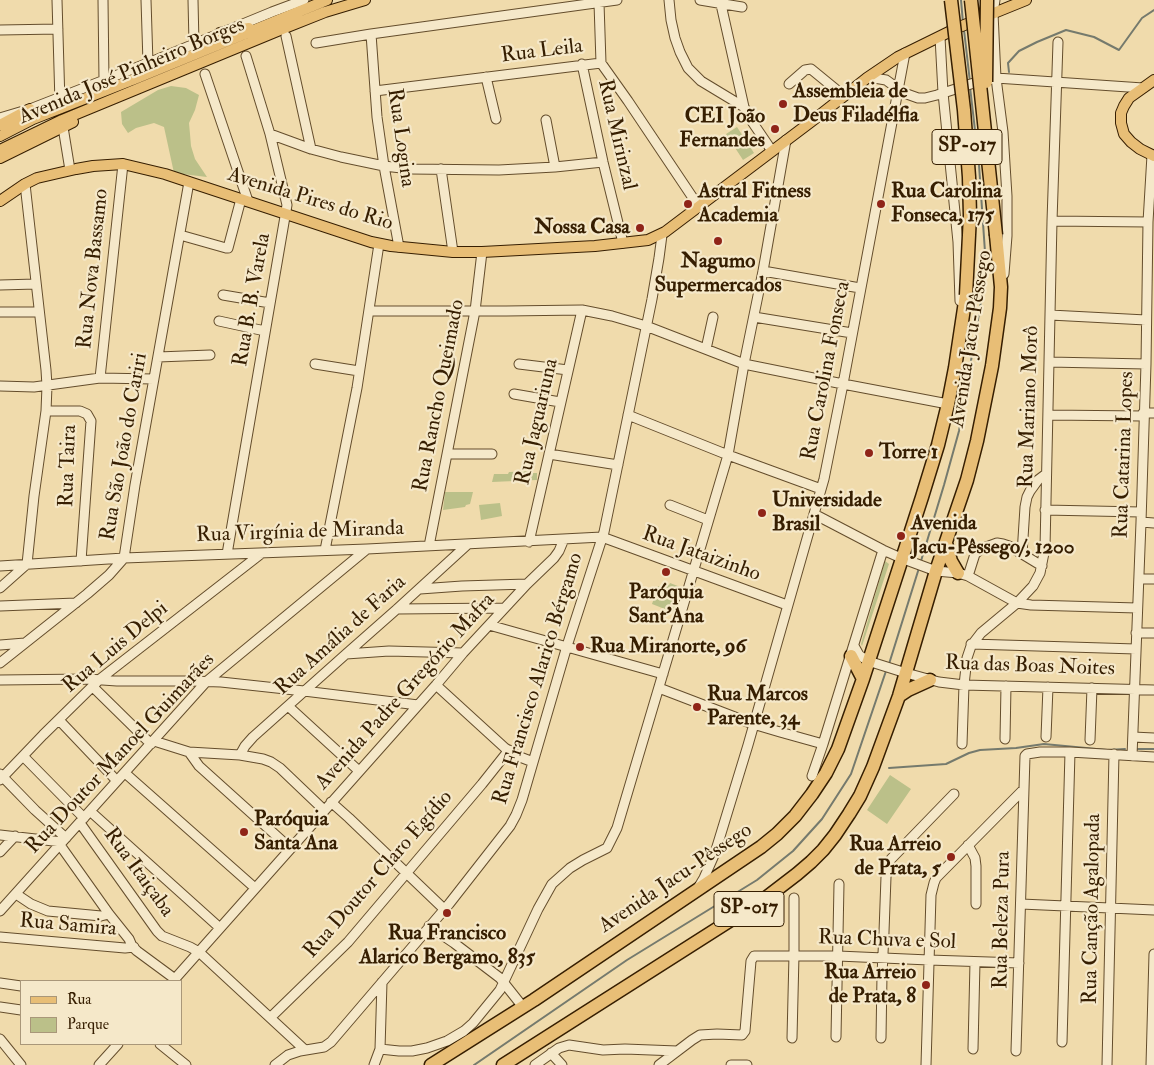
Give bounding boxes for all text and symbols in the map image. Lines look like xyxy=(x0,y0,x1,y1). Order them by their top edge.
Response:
street label: Avenida José Pinheiro Borges xyxy=(15,13,249,131)
street label: Rua Leila xyxy=(500,34,584,70)
street label: Rua Mirinzal xyxy=(591,77,641,193)
place label: Assembleia de Deus Filadélfia xyxy=(793,79,919,129)
street label: Rua Logina xyxy=(381,87,419,189)
marker: Assembleia de Deus Filadélfia xyxy=(777,98,789,110)
place label: CEI João Fernandes xyxy=(679,104,765,154)
marker: CEI João Fernandes xyxy=(769,123,781,135)
road number: SP-017 xyxy=(932,130,1002,164)
street label: Avenida Pires do Rio xyxy=(224,163,396,237)
place label: Astral Fitness Academia xyxy=(698,179,811,229)
place label: Rua Carolina Fonseca, 175 xyxy=(891,179,1002,229)
street label: Rua Nova Bassamo xyxy=(73,188,115,350)
marker: Astral Fitness Academia xyxy=(682,198,694,210)
marker: Rua Carolina Fonseca, 175 xyxy=(875,198,887,210)
place label: Nossa Casa xyxy=(534,215,630,241)
marker: Nossa Casa xyxy=(634,222,646,234)
street label: Rua B. B. Varela xyxy=(229,231,277,369)
marker: Nagumo Supermercados xyxy=(712,235,724,247)
place label: Nagumo Supermercados xyxy=(654,249,782,299)
street label: Avenida Jacu-Pêssego xyxy=(946,249,998,429)
street label: Rua Carolina Fonseca xyxy=(797,279,857,463)
street label: Rua Rancho Queimado xyxy=(409,298,471,494)
street label: Rua Mariano Morô xyxy=(1015,325,1045,489)
street label: Rua São João do Cariri xyxy=(96,351,154,543)
street label: Rua Jaguariuna xyxy=(511,356,565,488)
street label: Rua Catarina Lopes xyxy=(1109,371,1141,539)
street label: Rua Taira xyxy=(55,424,83,508)
place label: Torre 1 xyxy=(879,440,938,466)
marker: Torre 1 xyxy=(863,447,875,459)
place label: Universidade Brasil xyxy=(772,488,882,538)
marker: Universidade Brasil xyxy=(756,507,768,519)
place label: Avenida Jacu-Pêssego/, 1200 xyxy=(911,511,1075,561)
street label: Rua Virgínia de Miranda xyxy=(196,517,404,549)
street label: Rua Jataizinho xyxy=(638,522,764,588)
marker: Avenida Jacu-Pêssego/, 1200 xyxy=(895,530,907,542)
street label: Rua Francisco Alarico Bérgamo xyxy=(489,550,589,808)
marker: Paróquia Sant'Ana xyxy=(660,566,672,578)
street label: Rua Amália de Faria xyxy=(270,570,412,702)
place label: Paróquia Sant'Ana xyxy=(628,580,704,630)
street label: Avenida Padre Gregório Mafra xyxy=(311,588,501,796)
street label: Rua Luis Delpi xyxy=(58,597,174,699)
place label: Rua Miranorte, 96 xyxy=(590,634,746,660)
marker: Rua Miranorte, 96 xyxy=(574,641,586,653)
street label: Rua Doutor Manoel Guimarães xyxy=(21,648,221,860)
street label: Rua das Boas Noites xyxy=(945,651,1115,683)
place label: Rua Marcos Parente, 34 xyxy=(707,682,808,732)
marker: Rua Marcos Parente, 34 xyxy=(691,701,703,713)
street label: Rua Doutor Claro Egídio xyxy=(299,786,459,964)
place label: Paróquia Santa Ana xyxy=(254,807,338,857)
street label: Rua Canção Agalopada xyxy=(1079,813,1107,1005)
street label: Avenida Jacu-Pêssego xyxy=(595,818,757,940)
street label: Rua Itaiçaba xyxy=(97,824,179,922)
marker: Paróquia Santa Ana xyxy=(238,826,250,838)
place label: Rua Arreio de Prata, 5 xyxy=(849,832,941,882)
marker: Rua Arreio de Prata, 5 xyxy=(945,851,957,863)
street label: Rua Beleza Pura xyxy=(989,851,1017,989)
road number: SP-017 xyxy=(714,892,784,926)
marker: Rua Francisco Alarico Bergamo, 835 xyxy=(441,907,453,919)
street label: Rua Samira xyxy=(18,909,118,943)
place label: Rua Francisco Alarico Bergamo, 835 xyxy=(359,921,535,971)
street label: Rua Chuva e Sol xyxy=(818,926,956,956)
place label: Rua Arreio de Prata, 8 xyxy=(824,960,916,1010)
marker: Rua Arreio de Prata, 8 xyxy=(920,979,932,991)
legend xyxy=(20,980,182,1045)
text: Rua xyxy=(67,990,92,1009)
text: Parque xyxy=(67,1015,109,1034)

